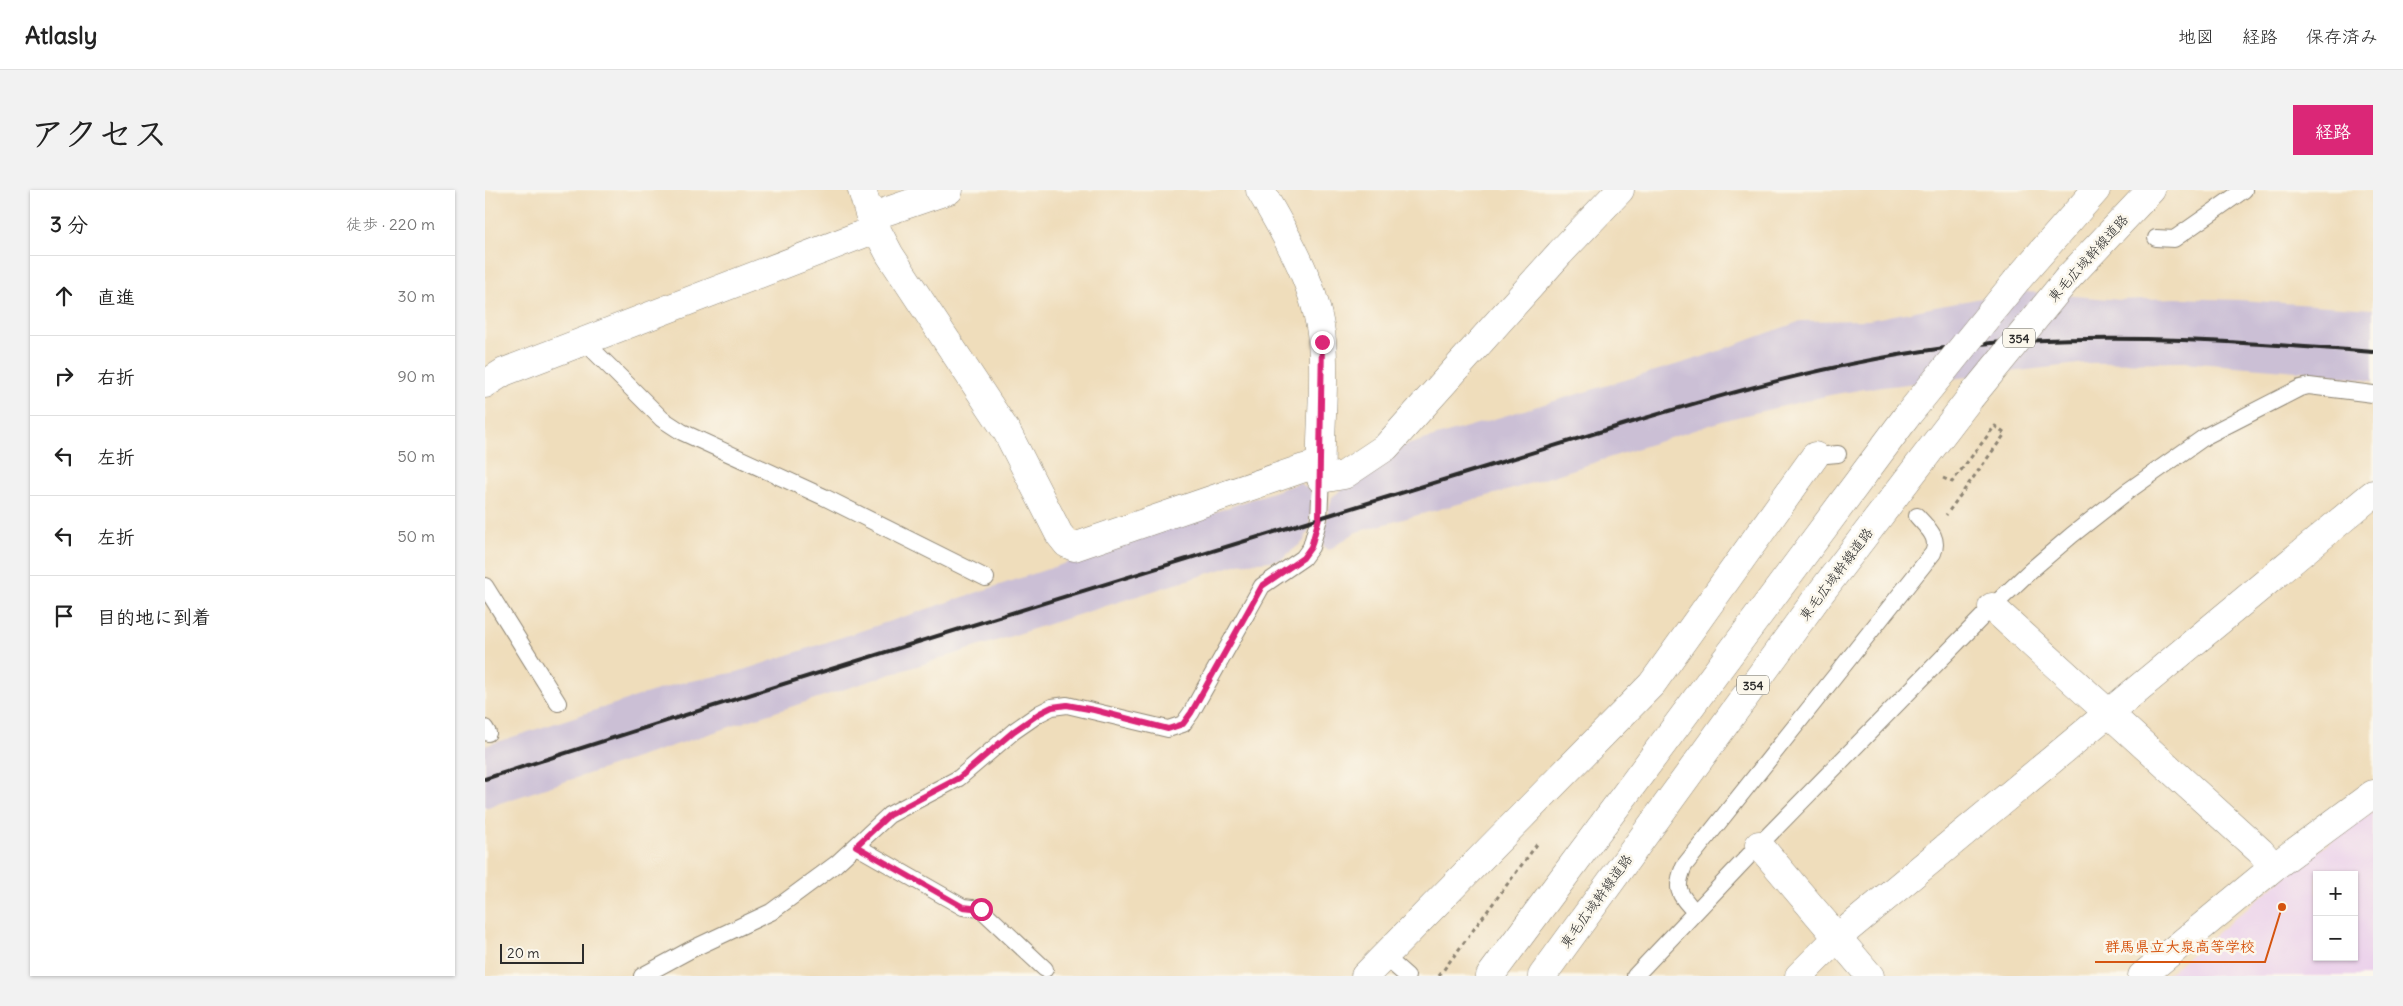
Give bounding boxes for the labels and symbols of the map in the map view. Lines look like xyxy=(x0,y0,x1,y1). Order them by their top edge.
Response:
street label: 東毛広域幹線道路 xyxy=(2044,210,2132,306)
road number: 354 xyxy=(2003,328,2035,348)
route end xyxy=(1311,331,1334,354)
street label: 東毛広域幹線道路 xyxy=(1795,524,1877,624)
road number: 354 xyxy=(1737,676,1769,694)
street label: 東毛広域幹線道路 xyxy=(1556,850,1636,952)
route start xyxy=(970,898,993,921)
callout: 群馬県立大泉高等学校 xyxy=(2095,932,2265,962)
text: 群馬県立大泉高等学校 xyxy=(2105,937,2255,956)
scale bar xyxy=(500,941,584,964)

